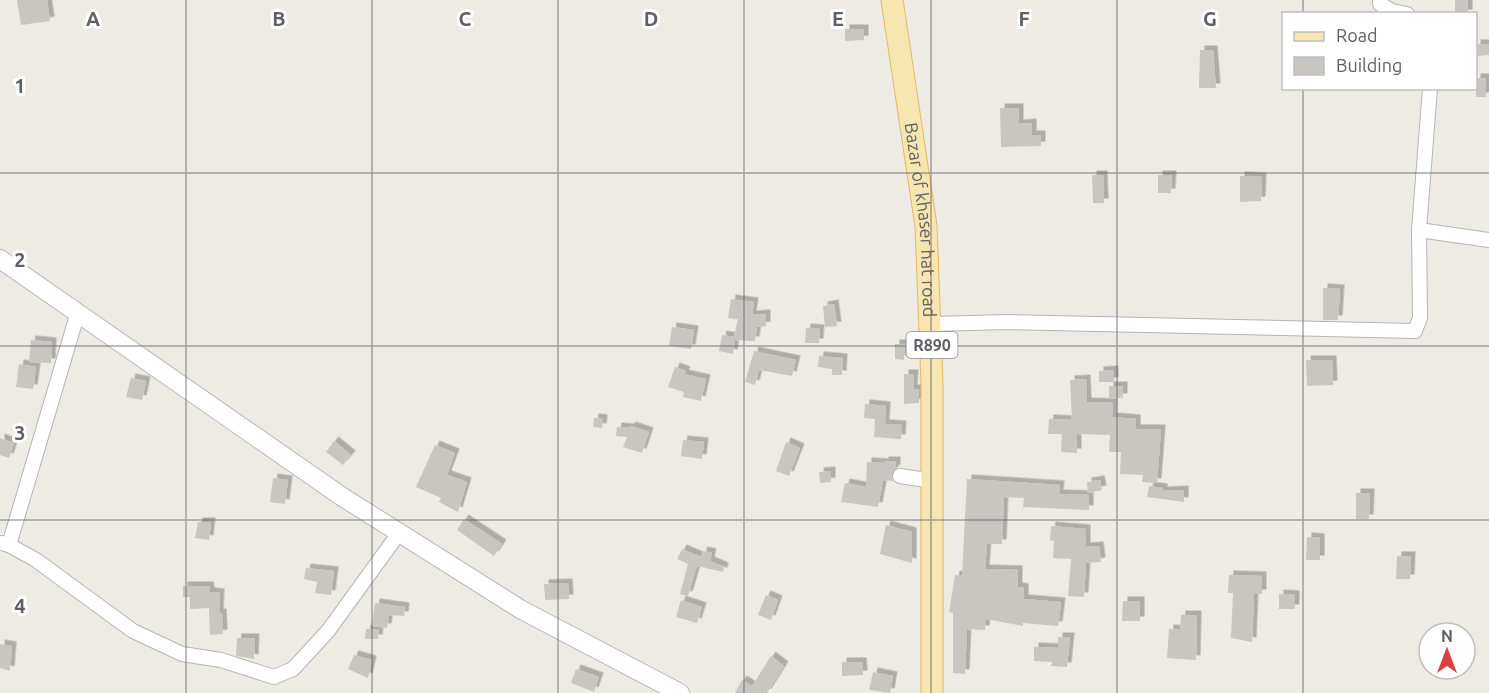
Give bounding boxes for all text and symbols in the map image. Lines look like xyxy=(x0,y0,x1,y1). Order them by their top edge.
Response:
text: A xyxy=(86,7,100,30)
text: B xyxy=(272,7,286,30)
text: C xyxy=(459,7,472,30)
text: D xyxy=(644,7,658,30)
text: E xyxy=(832,7,844,30)
text: F xyxy=(1018,7,1030,30)
text: G xyxy=(1203,7,1217,30)
legend xyxy=(1282,12,1477,90)
text: Road xyxy=(1336,25,1378,45)
text: Building xyxy=(1336,55,1402,75)
text: 1 xyxy=(14,74,26,97)
street label: Bazar of khaser hat road xyxy=(902,121,940,318)
text: 2 xyxy=(14,248,26,271)
road number: R890 xyxy=(906,332,958,358)
text: 3 xyxy=(14,421,26,444)
text: 4 xyxy=(14,594,26,617)
north arrow xyxy=(1417,621,1477,681)
text: N xyxy=(1441,627,1453,645)

